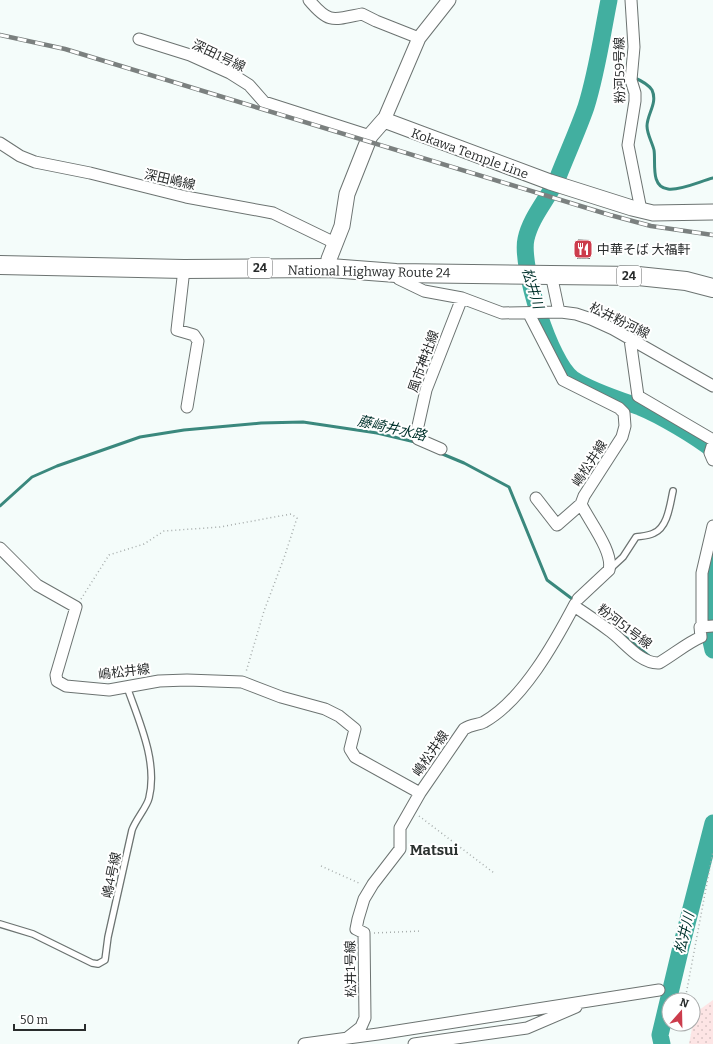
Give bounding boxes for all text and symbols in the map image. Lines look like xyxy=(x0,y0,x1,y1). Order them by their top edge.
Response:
street label: 深田1号線 xyxy=(190,37,248,74)
street label: 粉河59号線 xyxy=(611,37,628,103)
street label: Kokawa Temple Line xyxy=(409,125,530,182)
street label: 深田嶋線 xyxy=(143,166,197,193)
restaurant icon: 中華そば 大福軒 xyxy=(572,238,594,260)
place label: 中華そば 大福軒 xyxy=(597,242,691,257)
road number: 24 xyxy=(248,258,272,278)
street label: National Highway Route 24 xyxy=(287,263,451,280)
water label: 松井川 xyxy=(518,266,547,313)
road number: 24 xyxy=(617,266,641,286)
street label: 松井粉河線 xyxy=(587,299,652,341)
street label: 風市神社線 xyxy=(405,328,442,394)
water label: 藤崎井水路 xyxy=(356,412,429,445)
street label: 嶋松井線 xyxy=(569,437,610,489)
street label: 粉河51号線 xyxy=(595,601,655,652)
street label: 嶋松井線 xyxy=(97,661,151,682)
street label: 嶋松井線 xyxy=(409,728,451,779)
district label: Matsui xyxy=(410,841,459,859)
street label: 嶋4号線 xyxy=(99,851,124,899)
water label: 松井川 xyxy=(671,909,698,956)
street label: 松井1号線 xyxy=(343,940,358,998)
north arrow xyxy=(661,992,701,1032)
text: N xyxy=(678,996,691,1011)
scale bar xyxy=(14,1006,85,1032)
text: 50 m xyxy=(20,1013,49,1027)

